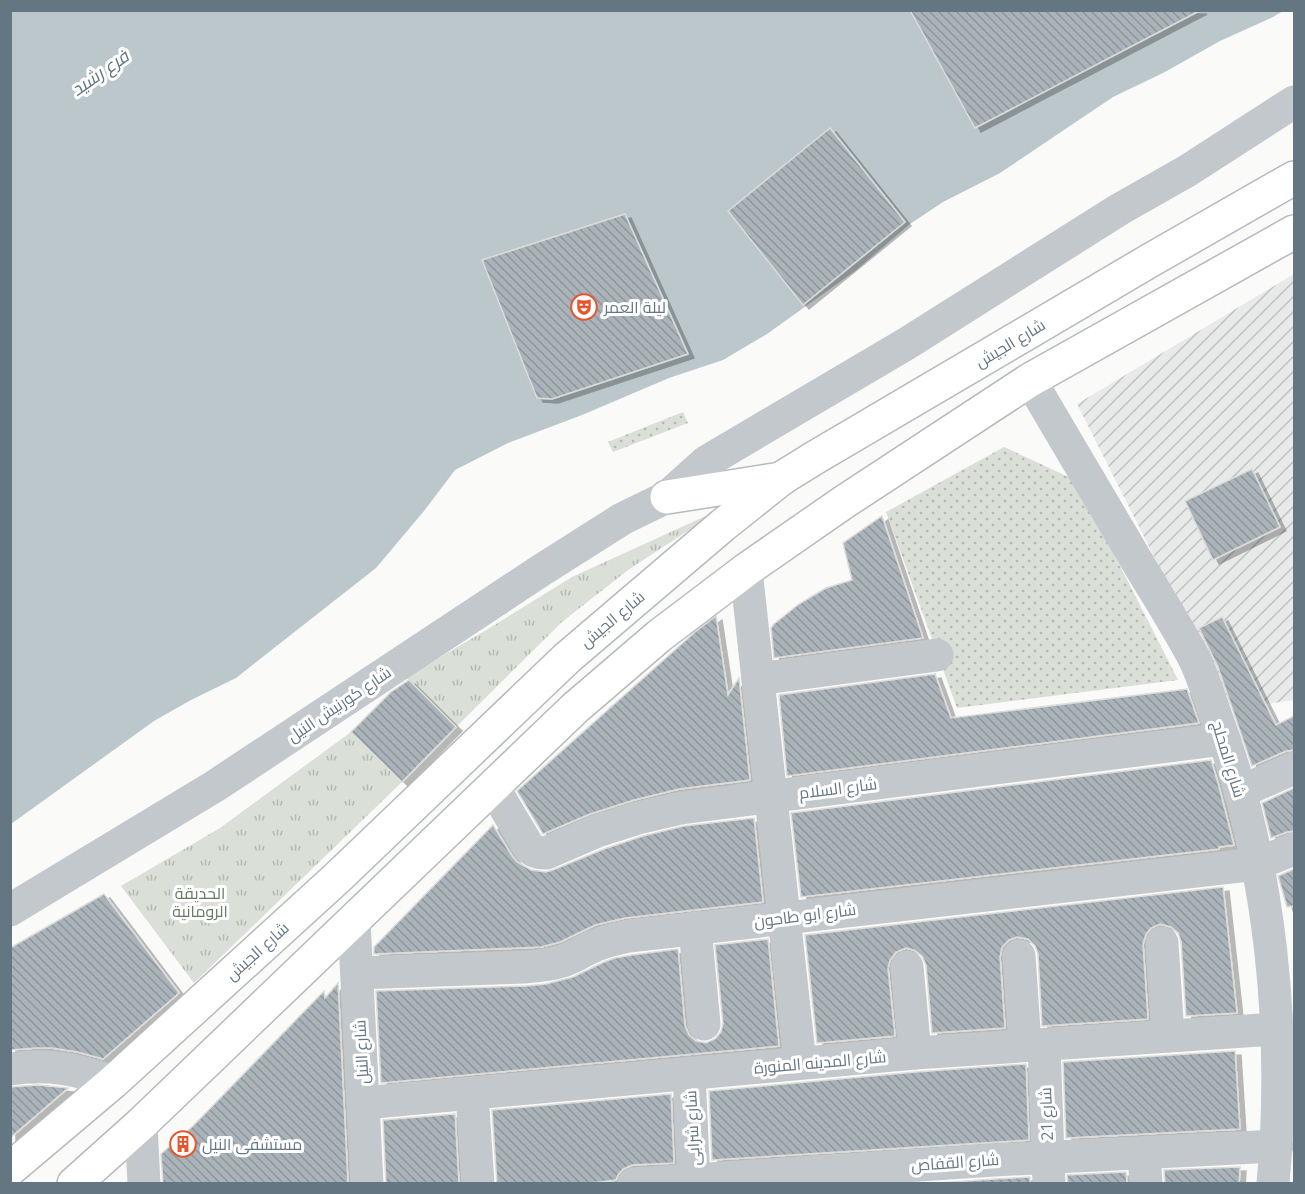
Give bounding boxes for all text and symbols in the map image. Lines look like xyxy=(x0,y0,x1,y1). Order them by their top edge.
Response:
water label: فرع رشيد xyxy=(66,43,135,102)
theatre icon: ليلة العمر xyxy=(569,292,599,322)
place label: ليلة العمر xyxy=(603,296,666,318)
street label: شارع الجيش xyxy=(971,313,1050,373)
street label: شارع الجيش xyxy=(575,585,650,653)
street label: شارع كورنيش النيل xyxy=(283,661,396,748)
street label: شارع المحلج xyxy=(1206,718,1251,800)
street label: شارع السلام xyxy=(798,772,878,805)
park label: الحديقة الرومانية xyxy=(172,882,228,922)
street label: شارع ابو طاحون xyxy=(753,898,857,933)
street label: شارع الجيش xyxy=(221,917,294,986)
street label: شارع النيل xyxy=(348,1019,375,1085)
street label: شارع المدينه المنورة xyxy=(753,1045,887,1080)
street label: شارع 21 xyxy=(1034,1087,1059,1141)
street label: شارع شرابى xyxy=(679,1090,706,1166)
building icon: مستشفى النيل xyxy=(168,1129,198,1159)
place label: مستشفى النيل xyxy=(202,1133,302,1155)
street label: شارع القفاص xyxy=(910,1148,1000,1177)

